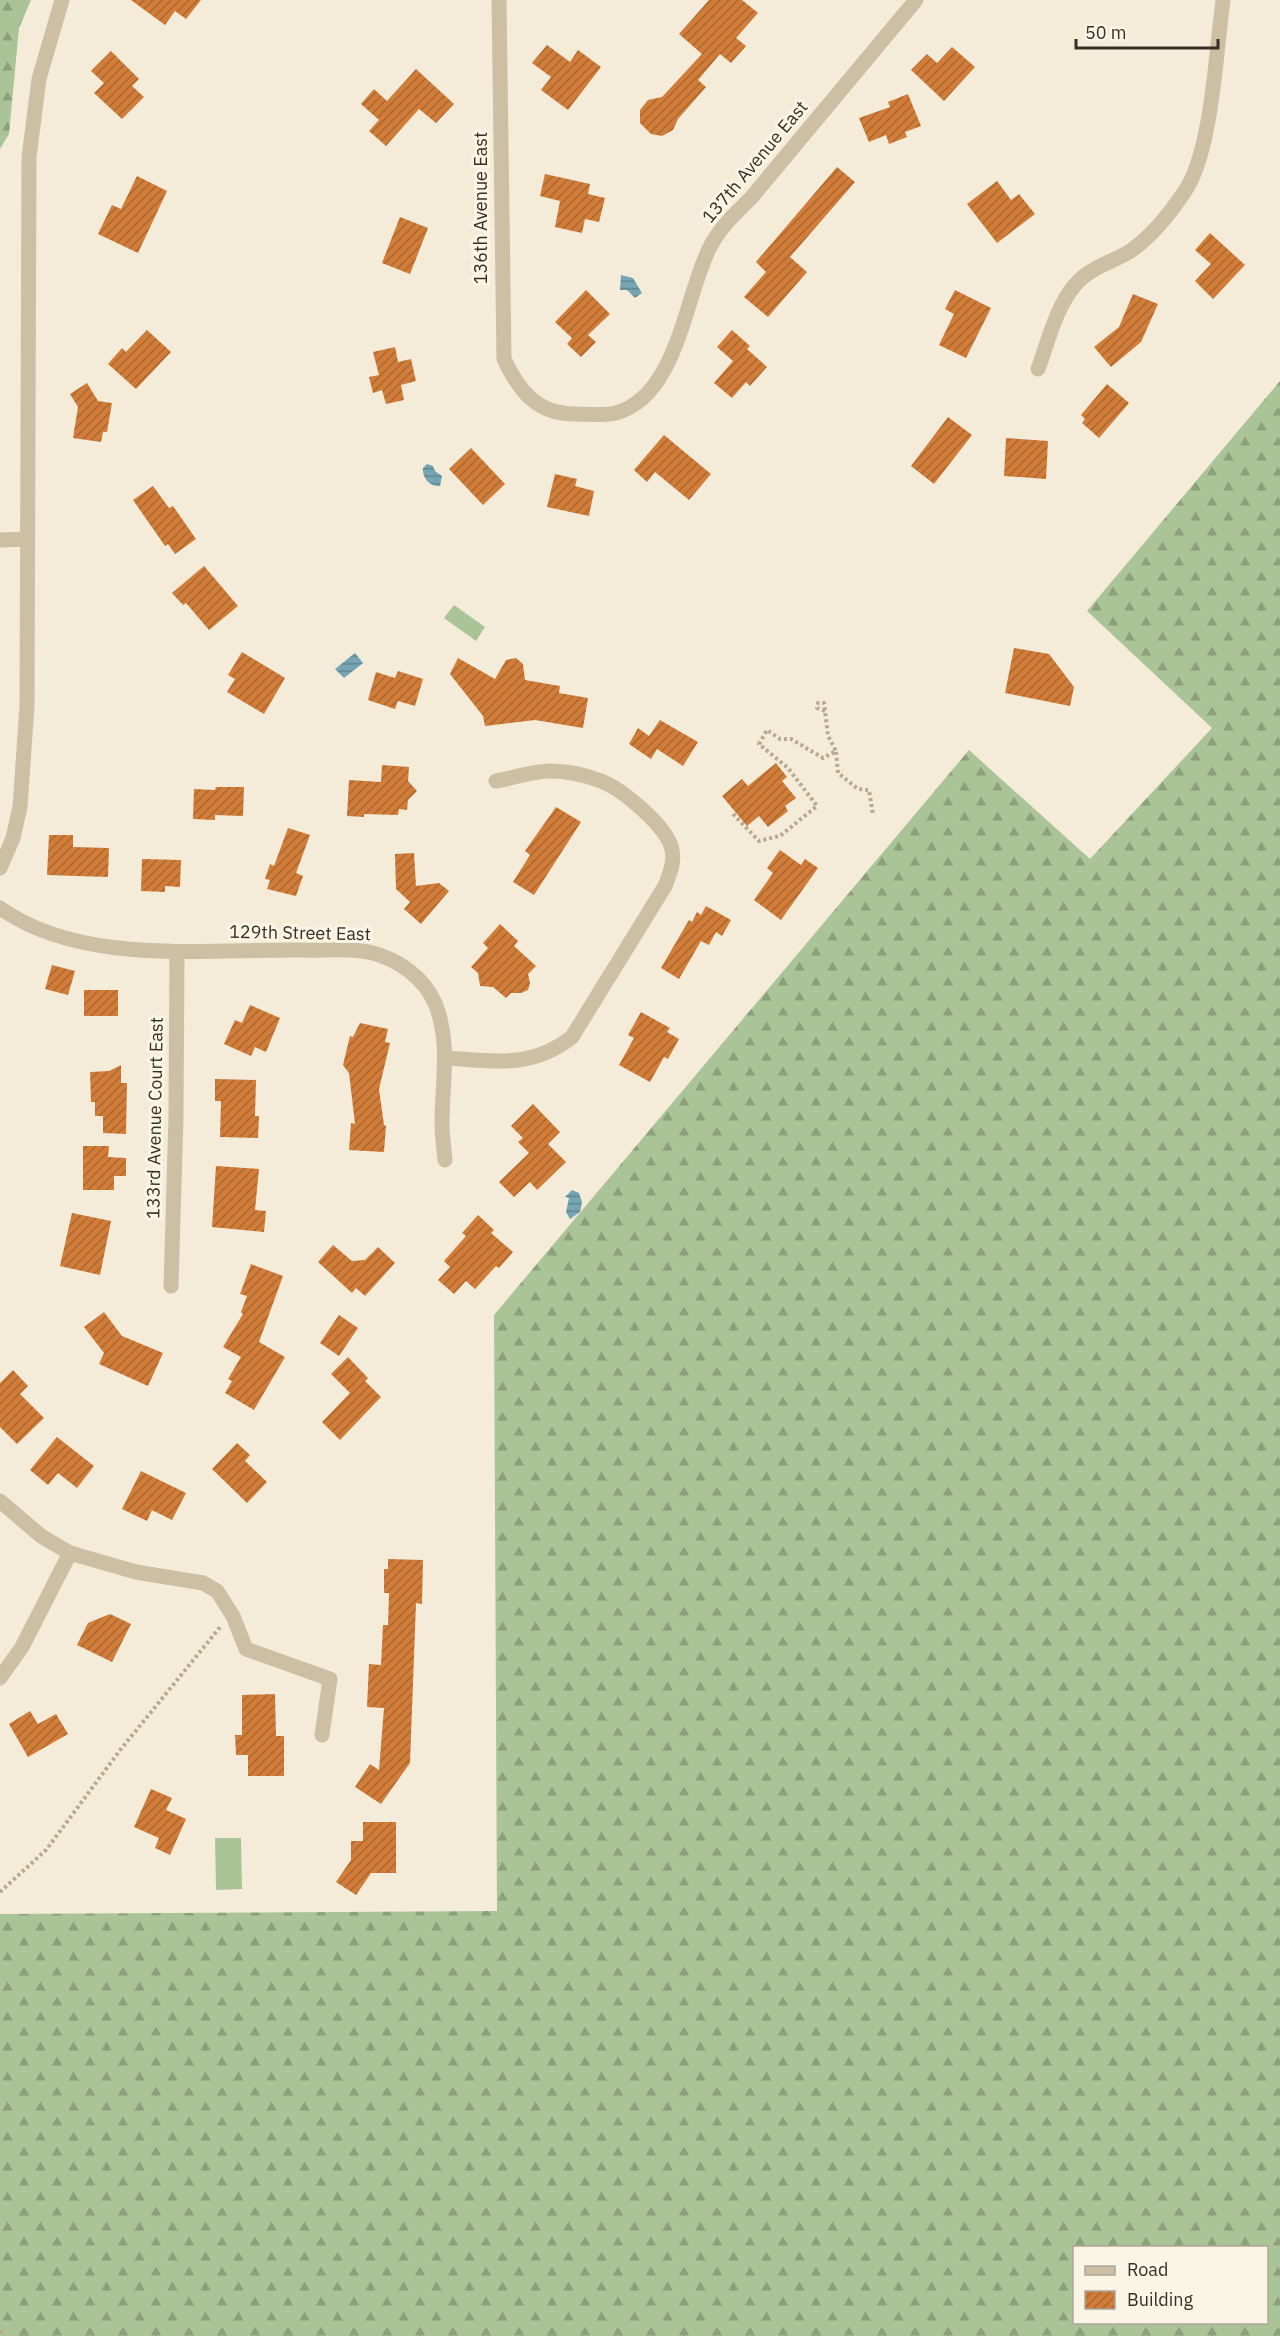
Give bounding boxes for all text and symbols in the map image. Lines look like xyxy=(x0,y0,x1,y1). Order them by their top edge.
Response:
scale bar xyxy=(1076,12,1218,50)
text: 50 m xyxy=(1085,21,1127,44)
street label: 137th Avenue East xyxy=(697,96,812,228)
street label: 136th Avenue East xyxy=(469,132,492,284)
street label: 129th Street East xyxy=(229,920,371,945)
street label: 133rd Avenue Court East xyxy=(141,1017,168,1219)
legend xyxy=(1073,2246,1268,2324)
text: Road xyxy=(1127,2258,1168,2281)
text: Building xyxy=(1127,2288,1194,2311)

